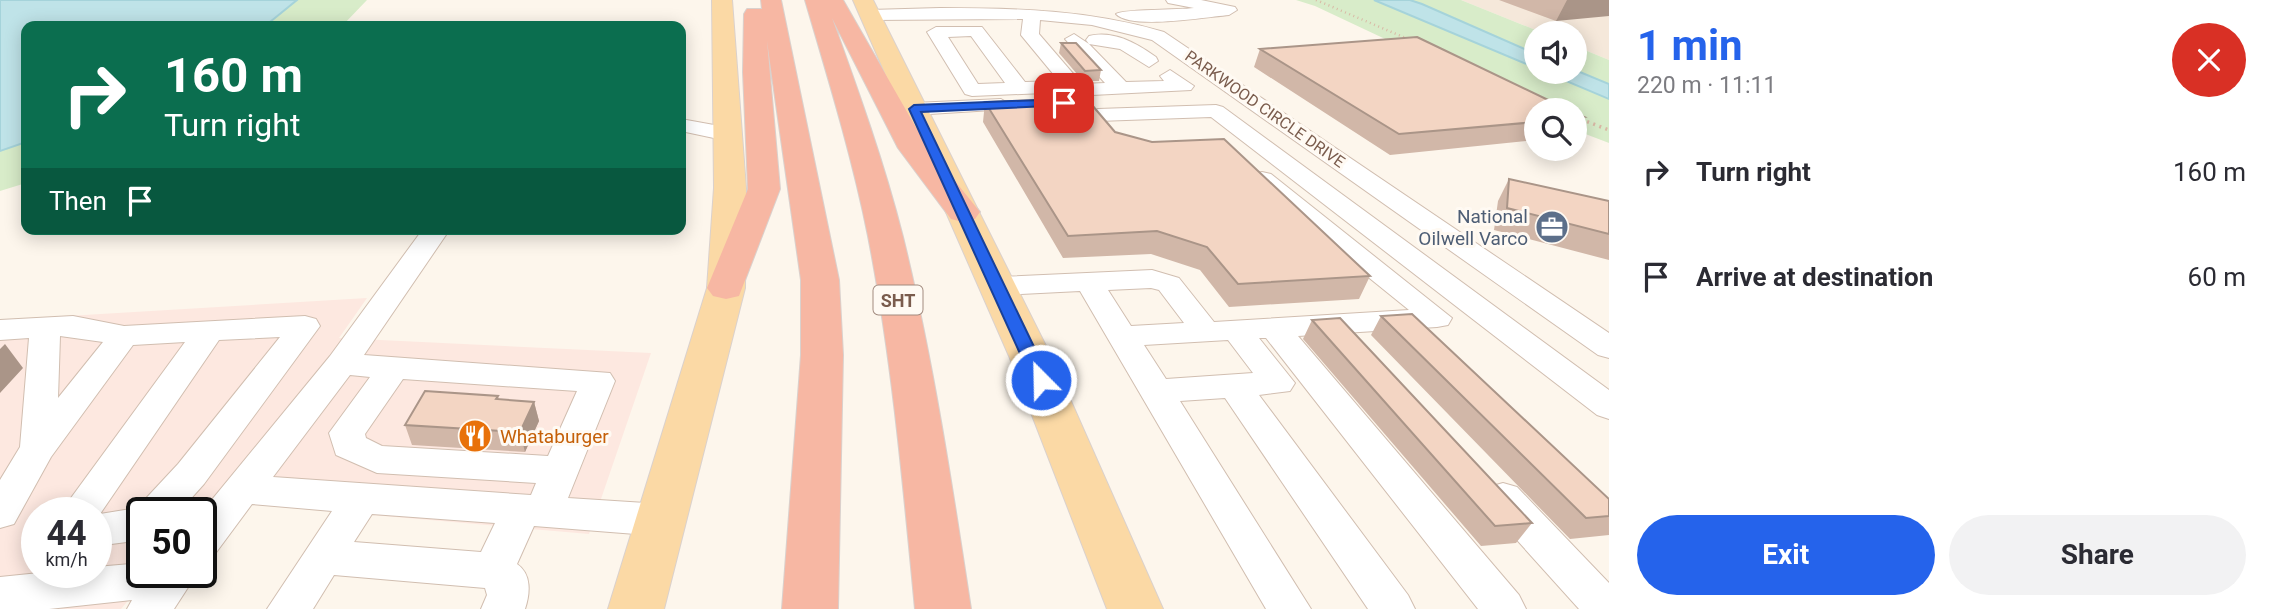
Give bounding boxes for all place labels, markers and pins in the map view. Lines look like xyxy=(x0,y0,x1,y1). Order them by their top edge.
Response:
pin xyxy=(1034,73,1094,133)
place label: National Oilwell Varco xyxy=(1418,205,1528,250)
office icon: National Oilwell Varco xyxy=(1533,208,1571,246)
restaurant icon: Whataburger xyxy=(456,417,494,455)
place label: Whataburger xyxy=(500,425,609,448)

